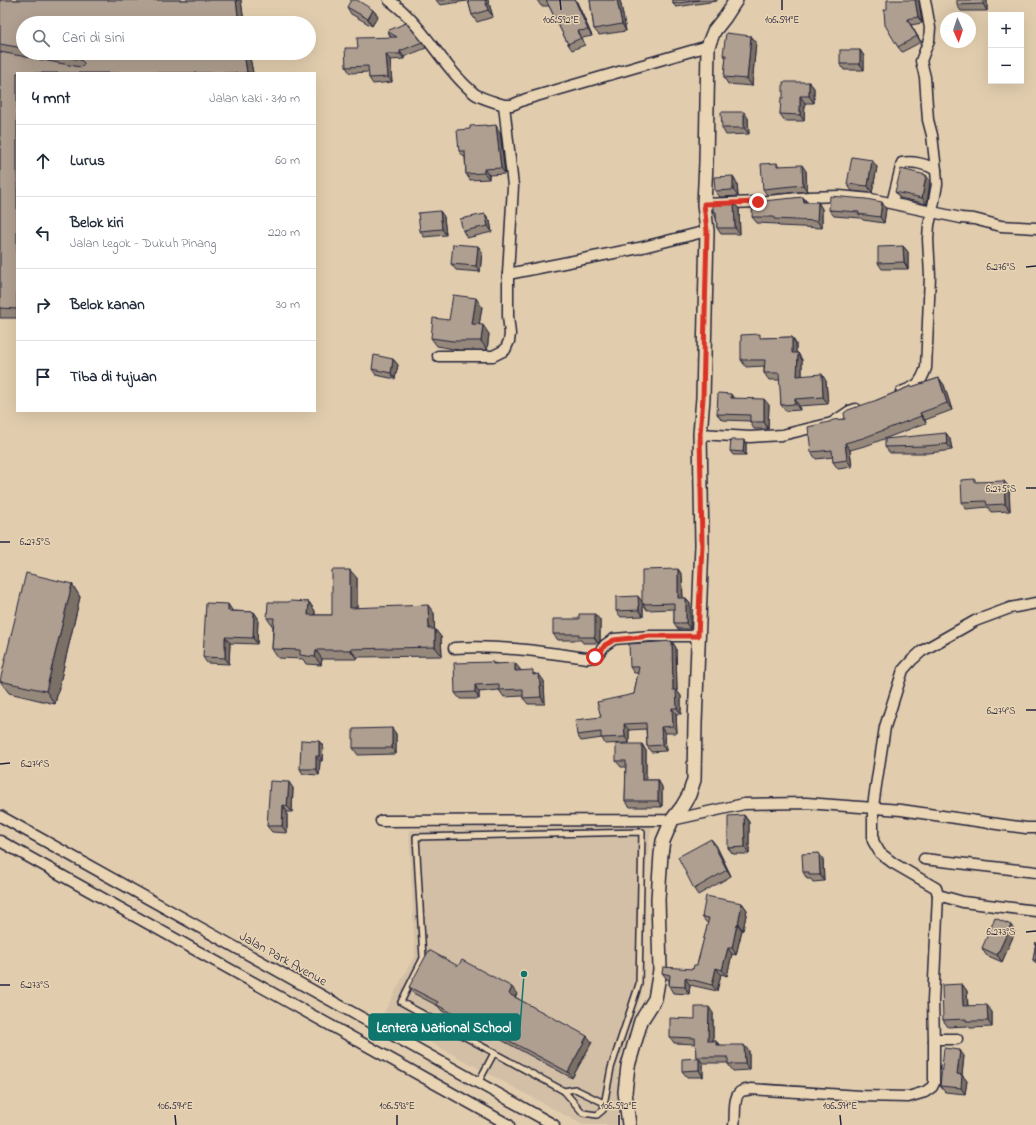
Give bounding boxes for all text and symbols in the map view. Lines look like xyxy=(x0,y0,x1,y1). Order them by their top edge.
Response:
north arrow xyxy=(940,12,976,48)
map controls xyxy=(988,12,1024,84)
button: + xyxy=(988,12,1024,48)
text: 106.592°E xyxy=(543,13,579,28)
text: 106.591°E xyxy=(765,13,799,28)
search box xyxy=(16,16,316,60)
icon: search xyxy=(30,27,52,49)
text: Cari di sini xyxy=(62,27,125,49)
button: − xyxy=(988,48,1024,84)
text: 4 mnt xyxy=(32,86,71,111)
text: Jalan kaki · 310 m xyxy=(209,89,300,108)
icon: ahead xyxy=(32,150,54,172)
text: Lurus xyxy=(70,150,105,172)
text: 60 m xyxy=(275,151,300,170)
route end xyxy=(749,193,767,211)
text: Belok kiri xyxy=(70,212,124,234)
icon: left xyxy=(32,222,54,244)
text: 220 m xyxy=(268,223,300,242)
text: Jalan Legok - Dukuh Pinang xyxy=(70,234,216,253)
text: 6.276°S xyxy=(986,260,1016,275)
icon: right xyxy=(32,294,54,316)
text: Belok kanan xyxy=(70,294,145,316)
text: 30 m xyxy=(276,295,300,314)
icon: arrive xyxy=(32,366,54,388)
text: Tiba di tujuan xyxy=(70,366,157,388)
text: 6.275°S xyxy=(986,482,1017,497)
text: 6.275°S xyxy=(20,535,51,550)
route start xyxy=(586,648,604,666)
text: 6.274°S xyxy=(987,704,1016,719)
text: 6.274°S xyxy=(21,757,50,772)
text: 6.273°S xyxy=(987,925,1016,940)
street label: Jalan Park Avenue xyxy=(236,927,331,991)
text: 6.273°S xyxy=(21,978,50,993)
callout: Lentera National School xyxy=(369,1014,520,1040)
text: Lentera National School xyxy=(377,1018,512,1039)
text: 106.594°E xyxy=(157,1099,193,1114)
text: 106.593°E xyxy=(379,1099,415,1114)
text: 106.592°E xyxy=(601,1099,637,1114)
text: 106.591°E xyxy=(823,1099,857,1114)

